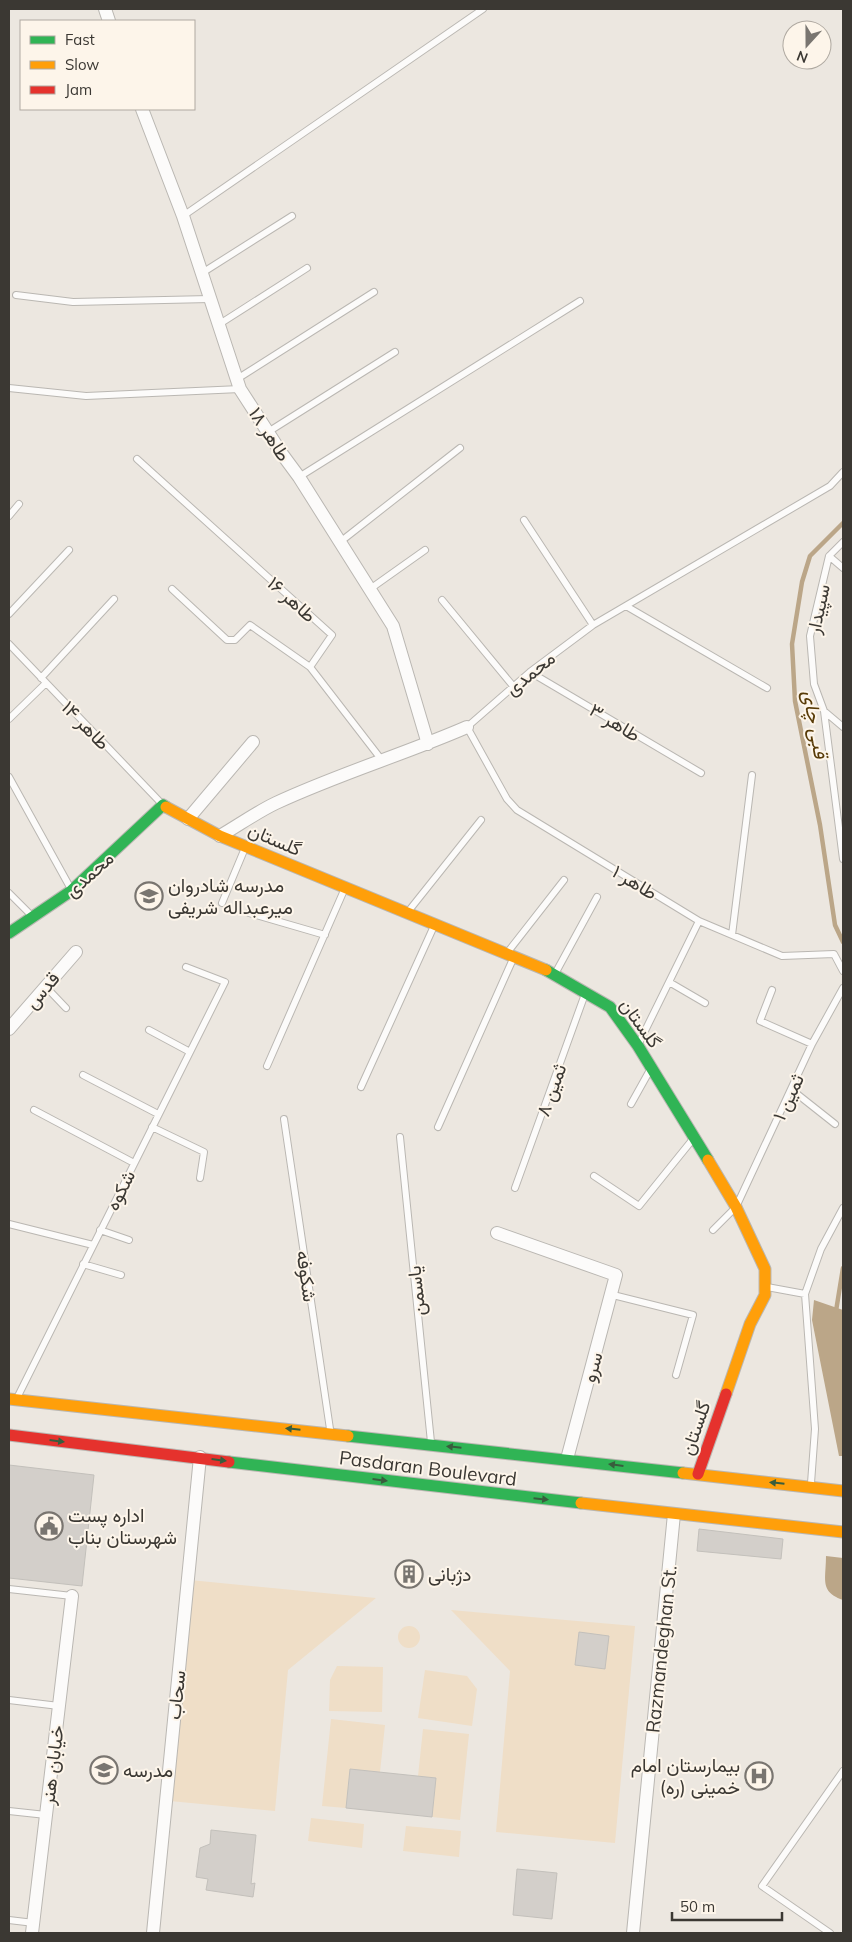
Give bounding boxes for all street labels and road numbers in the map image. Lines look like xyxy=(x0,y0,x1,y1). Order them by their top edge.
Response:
street label: طاهر ۱۸ xyxy=(244,403,296,465)
street label: طاهر ۱۶ xyxy=(263,571,321,627)
street label: سپیدار xyxy=(801,582,837,638)
street label: محمدی xyxy=(500,646,560,700)
street label: طاهر ۱۴ xyxy=(57,695,115,755)
street label: طاهر ۳ xyxy=(585,697,645,747)
street label: گلستان xyxy=(245,817,305,861)
street label: محمدی xyxy=(60,846,118,902)
street label: طاهر ۱ xyxy=(608,859,662,905)
street label: قدس xyxy=(19,967,65,1013)
street label: گلستان xyxy=(615,993,667,1053)
street label: ثمین ۸ xyxy=(530,1060,572,1120)
street label: ثمین ۱ xyxy=(767,1070,809,1124)
street label: شکوه xyxy=(100,1166,140,1214)
street label: شکوفه xyxy=(292,1249,322,1303)
street label: یاسمن xyxy=(401,1265,431,1317)
street label: سرو xyxy=(576,1349,608,1385)
street label: گلستان xyxy=(675,1398,715,1458)
street label: Pasdaran Boulevard xyxy=(338,1445,518,1491)
street label: Razmandeghan St. xyxy=(640,1564,682,1734)
street label: سحاب xyxy=(161,1669,191,1721)
street label: خیابان هنر xyxy=(35,1724,69,1807)

